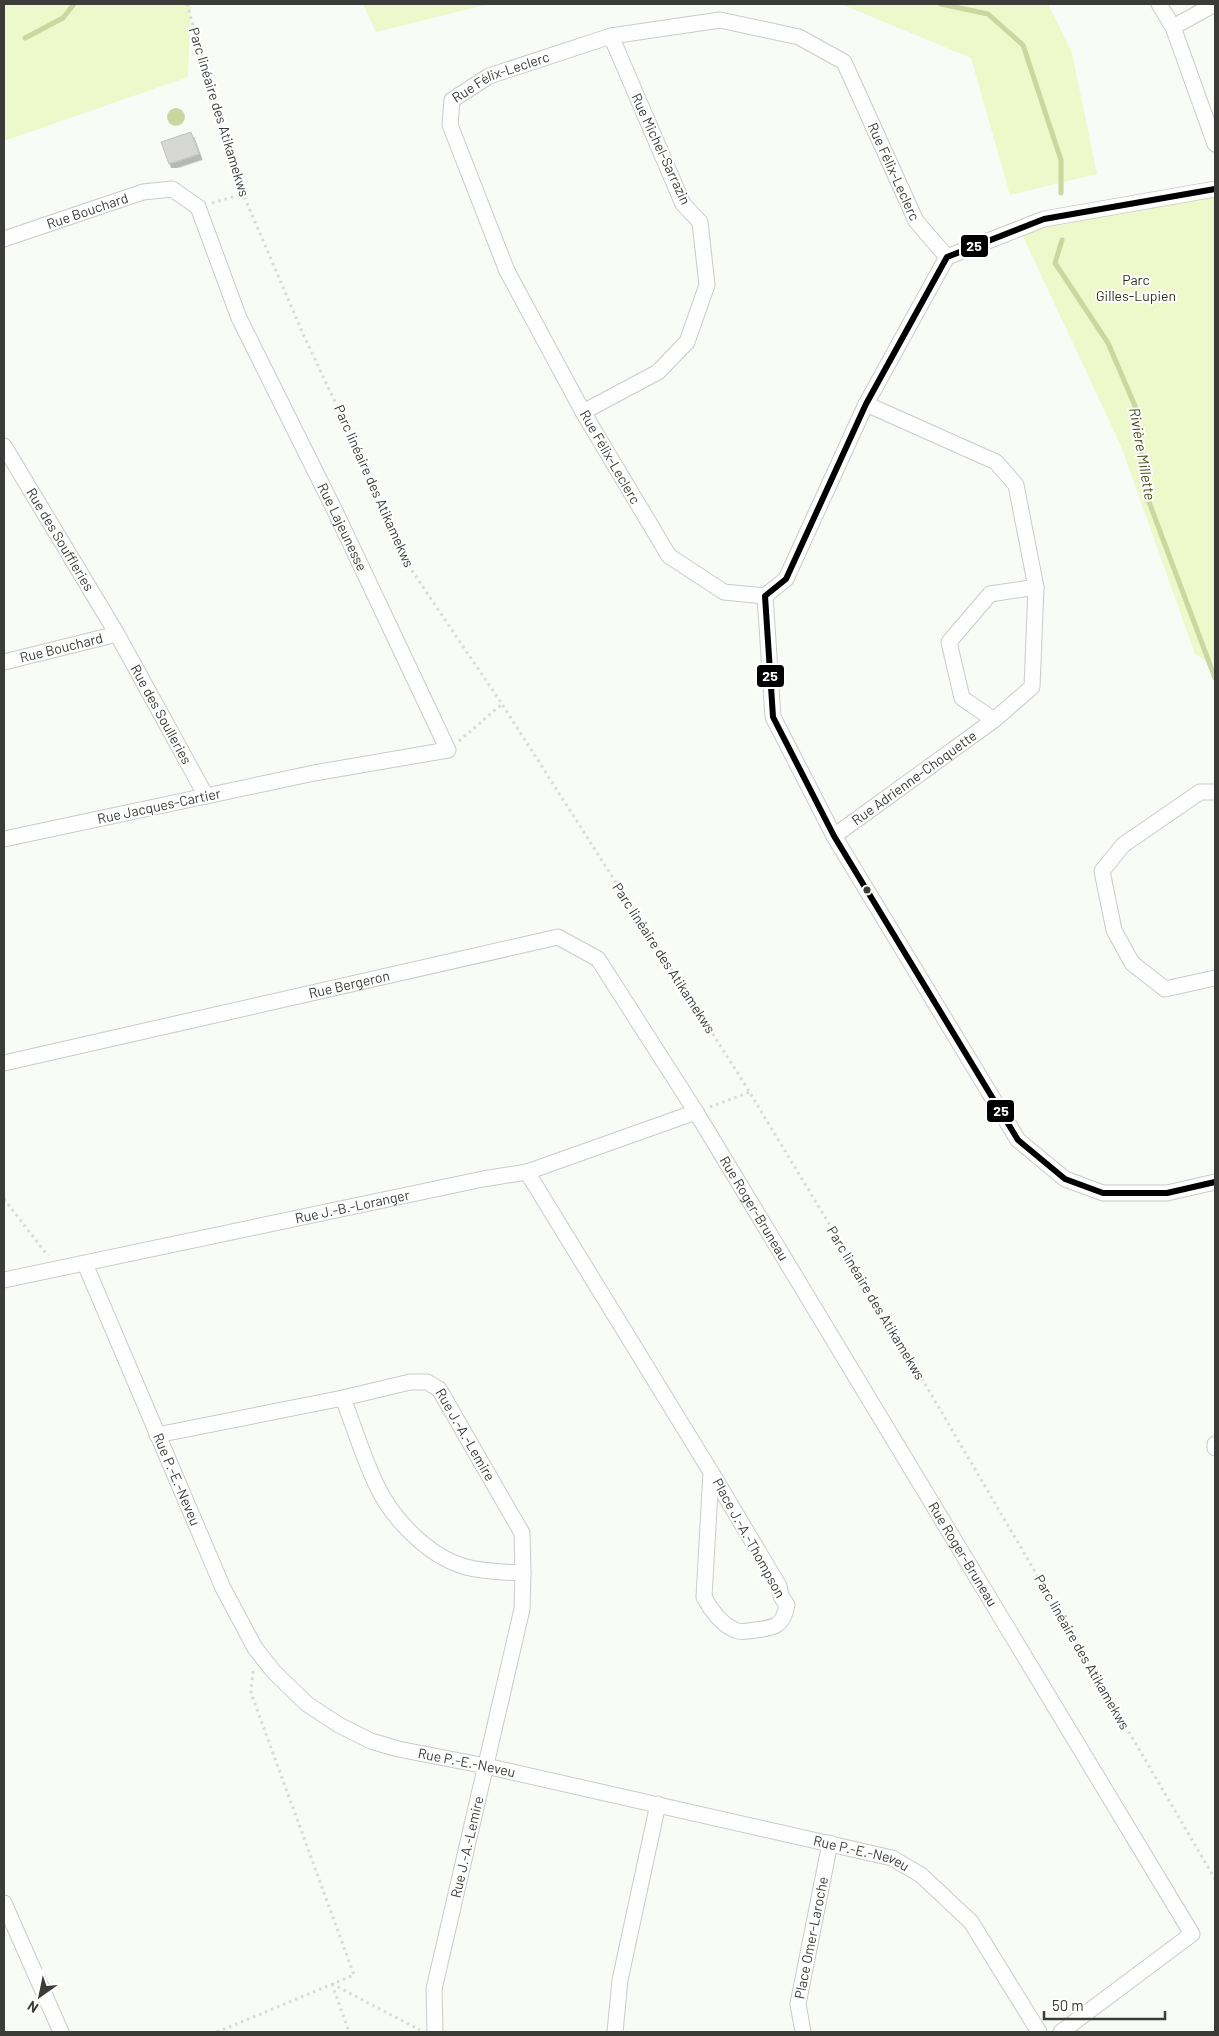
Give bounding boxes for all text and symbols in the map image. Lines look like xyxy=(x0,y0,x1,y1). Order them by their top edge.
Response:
street label: Parc linéaire des Atikamekws xyxy=(186,25,253,199)
street label: Rue Félix-Leclerc xyxy=(448,48,551,106)
street label: Rue Michel-Sarrazin xyxy=(628,90,695,207)
street label: Rue Félix-Leclerc xyxy=(865,120,924,223)
street label: Rue Bouchard xyxy=(44,189,130,232)
line badge: 25 xyxy=(960,234,989,258)
text: 25 xyxy=(966,237,982,254)
park label: Parc Gilles-Lupien xyxy=(1096,271,1176,304)
street label: Parc linéaire des Atikamekws xyxy=(331,402,418,570)
water label: Rivière Millette xyxy=(1126,406,1160,502)
street label: Rue Félix-Leclerc xyxy=(577,407,644,507)
street label: Rue Lajeunesse xyxy=(314,480,371,573)
street label: Rue des Souffleries xyxy=(23,484,98,594)
street label: Rue Bouchard xyxy=(18,629,104,666)
street label: Rue des Soulleries xyxy=(127,661,196,767)
line badge: 25 xyxy=(756,664,785,688)
text: 25 xyxy=(762,667,778,684)
street label: Rue Adrienne-Choquette xyxy=(848,727,980,828)
street label: Rue Jacques-Cartier xyxy=(96,784,222,827)
street label: Parc linéaire des Atikamekws xyxy=(609,879,720,1036)
unlabelled marker xyxy=(862,885,872,895)
street label: Rue Bergeron xyxy=(307,967,391,1001)
line badge: 25 xyxy=(986,1099,1015,1123)
text: 25 xyxy=(993,1102,1009,1119)
street label: Rue Roger-Bruneau xyxy=(717,1153,793,1263)
street label: Rue J.-B.-Loranger xyxy=(293,1186,411,1226)
street label: Parc linéaire des Atikamekws xyxy=(824,1223,929,1383)
street label: Rue J.-A.-Lemire xyxy=(432,1385,499,1484)
street label: Rue P.-E.-Neveu xyxy=(150,1430,204,1528)
street label: Place J.-A.-Thompson xyxy=(709,1475,789,1601)
street label: Rue Roger-Bruneau xyxy=(925,1499,1001,1609)
street label: Parc linéaire des Atikamekws xyxy=(1031,1571,1134,1732)
street label: Rue P.-E.-Neveu xyxy=(417,1744,517,1780)
street label: Rue J.-A.-Lemire xyxy=(447,1794,486,1899)
street label: Rue P.-E.-Neveu xyxy=(812,1831,913,1874)
street label: Place Omer-Laroche xyxy=(790,1875,831,2000)
north arrow xyxy=(15,1971,65,2021)
scale bar xyxy=(1044,1988,1165,2020)
text: 50 m xyxy=(1052,1996,1084,2014)
text: N xyxy=(24,1998,41,2017)

